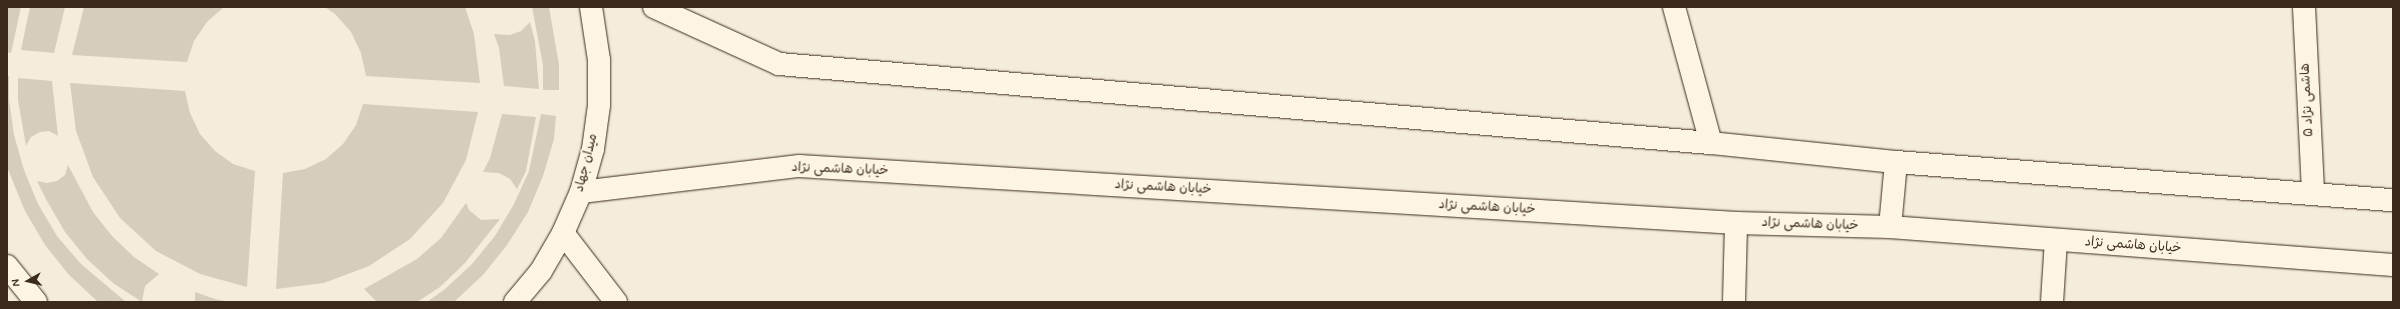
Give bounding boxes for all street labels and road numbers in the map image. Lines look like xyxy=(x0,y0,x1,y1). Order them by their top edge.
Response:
street label: هاشمی نژاد ۵ xyxy=(2298,63,2318,137)
street label: میدان جهاد xyxy=(572,132,602,194)
street label: خیابان هاشمی نژاد xyxy=(791,161,889,179)
street label: خیابان هاشمی نژاد xyxy=(1114,178,1212,198)
street label: خیابان هاشمی نژاد xyxy=(1438,198,1536,218)
street label: خیابان هاشمی نژاد xyxy=(1761,216,1859,234)
street label: خیابان هاشمی نژاد xyxy=(2084,235,2182,257)

